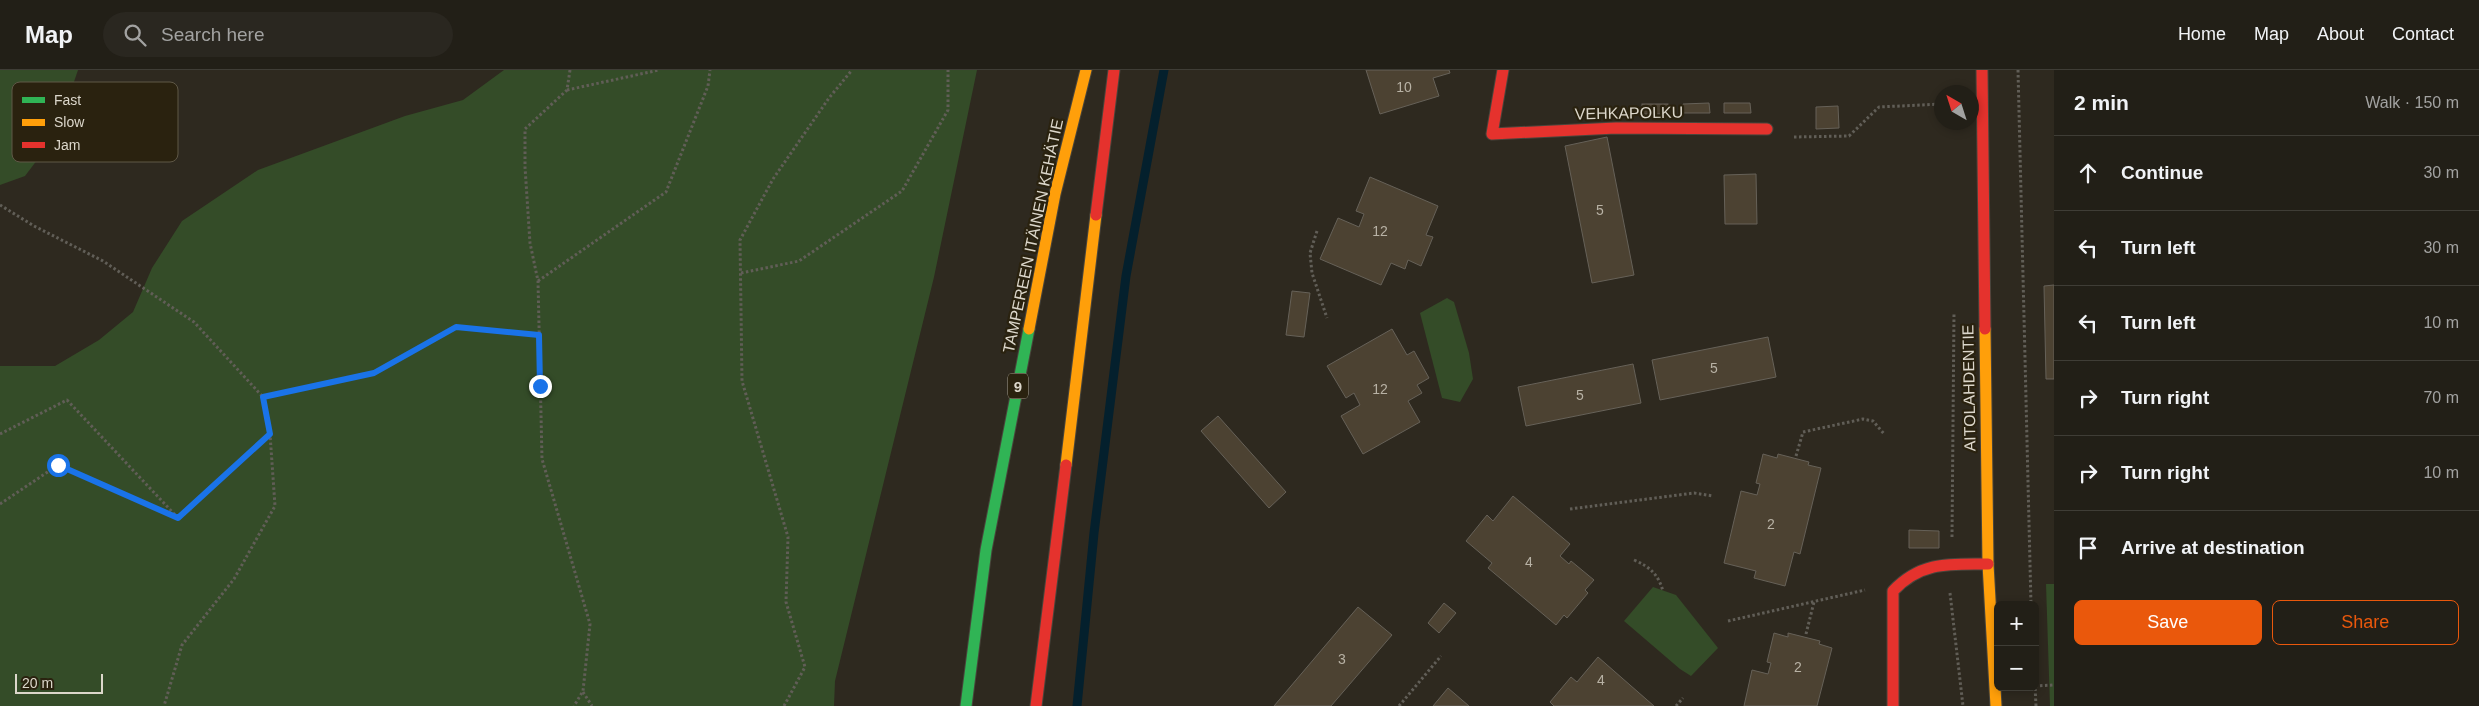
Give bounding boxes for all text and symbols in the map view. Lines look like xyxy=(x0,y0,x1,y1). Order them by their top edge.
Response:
search box xyxy=(103,12,453,57)
text: Map xyxy=(25,21,73,48)
icon: search xyxy=(121,21,149,49)
text: Search here xyxy=(161,24,265,45)
text: Home xyxy=(2178,24,2226,44)
text: Map xyxy=(2254,24,2289,44)
text: About xyxy=(2317,24,2364,44)
text: Contact xyxy=(2392,24,2454,44)
house number: 10 xyxy=(1396,79,1412,95)
legend xyxy=(12,82,178,162)
north arrow xyxy=(1934,85,1979,130)
text: 2 min xyxy=(2074,91,2129,114)
text: Fast xyxy=(54,92,81,108)
text: Walk · 150 m xyxy=(2365,94,2459,111)
street label: VEHKAPOLKU xyxy=(1575,104,1683,122)
text: Slow xyxy=(54,114,85,130)
street label: TAMPEREEN ITÄINEN KEHÄTIE xyxy=(1000,117,1066,355)
text: Jam xyxy=(54,137,80,153)
icon: ahead xyxy=(2074,159,2102,187)
text: Continue xyxy=(2121,162,2203,183)
text: 30 m xyxy=(2423,164,2459,181)
house number: 5 xyxy=(1596,202,1604,218)
house number: 12 xyxy=(1372,223,1388,239)
icon: left xyxy=(2074,234,2102,262)
text: Turn left xyxy=(2121,237,2196,258)
text: 30 m xyxy=(2423,239,2459,256)
icon: left xyxy=(2074,309,2102,337)
text: Turn left xyxy=(2121,312,2196,333)
text: 10 m xyxy=(2423,314,2459,331)
street label: AITOLAHDENTIE xyxy=(1959,324,1979,452)
house number: 5 xyxy=(1710,360,1718,376)
road number: 9 xyxy=(1008,374,1028,398)
route end xyxy=(529,375,552,398)
house number: 12 xyxy=(1372,381,1388,397)
icon: right xyxy=(2074,384,2102,412)
house number: 5 xyxy=(1576,387,1584,403)
text: Turn right xyxy=(2121,387,2209,408)
text: 70 m xyxy=(2423,389,2459,406)
route start xyxy=(47,454,70,477)
icon: right xyxy=(2074,459,2102,487)
text: Turn right xyxy=(2121,462,2209,483)
text: 10 m xyxy=(2423,464,2459,481)
house number: 2 xyxy=(1767,516,1775,532)
icon: arrive xyxy=(2074,534,2102,562)
text: Arrive at destination xyxy=(2121,537,2305,558)
house number: 4 xyxy=(1525,554,1533,570)
button: Save xyxy=(2074,600,2262,645)
button: Share xyxy=(2272,600,2459,645)
map controls xyxy=(1994,601,2039,691)
button: + xyxy=(1994,601,2039,646)
button: − xyxy=(1994,646,2039,691)
house number: 3 xyxy=(1338,651,1346,667)
house number: 2 xyxy=(1794,659,1802,675)
scale bar xyxy=(15,671,102,694)
house number: 4 xyxy=(1597,672,1605,688)
text: 20 m xyxy=(22,675,53,691)

